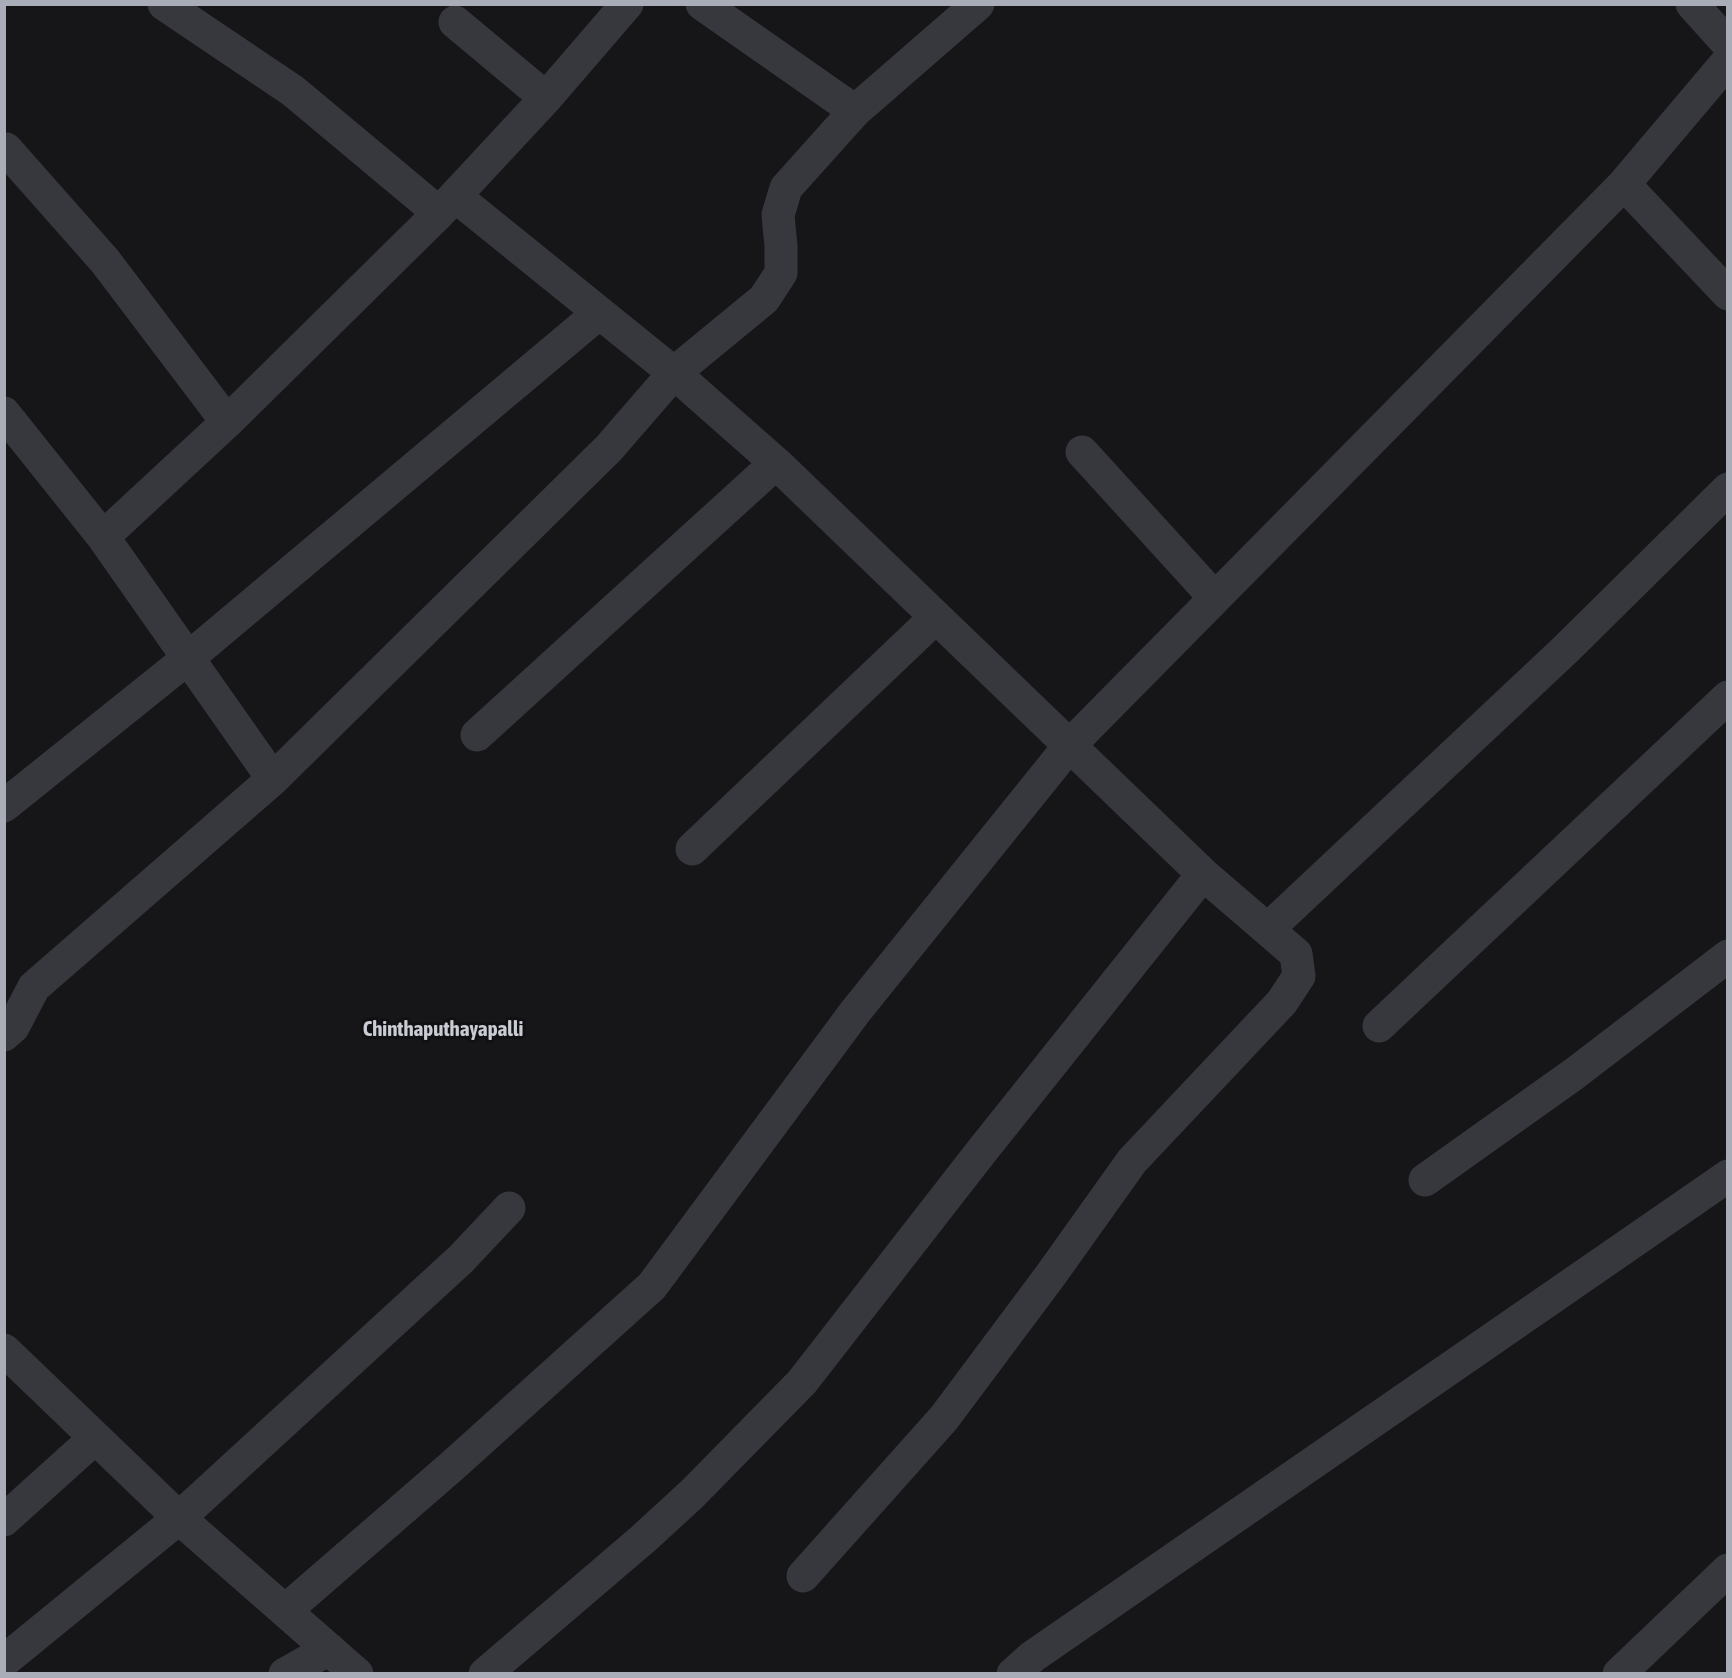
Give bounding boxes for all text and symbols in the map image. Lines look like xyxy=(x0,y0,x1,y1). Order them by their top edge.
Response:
district label: Chinthaputhayapalli xyxy=(363,1016,523,1042)

